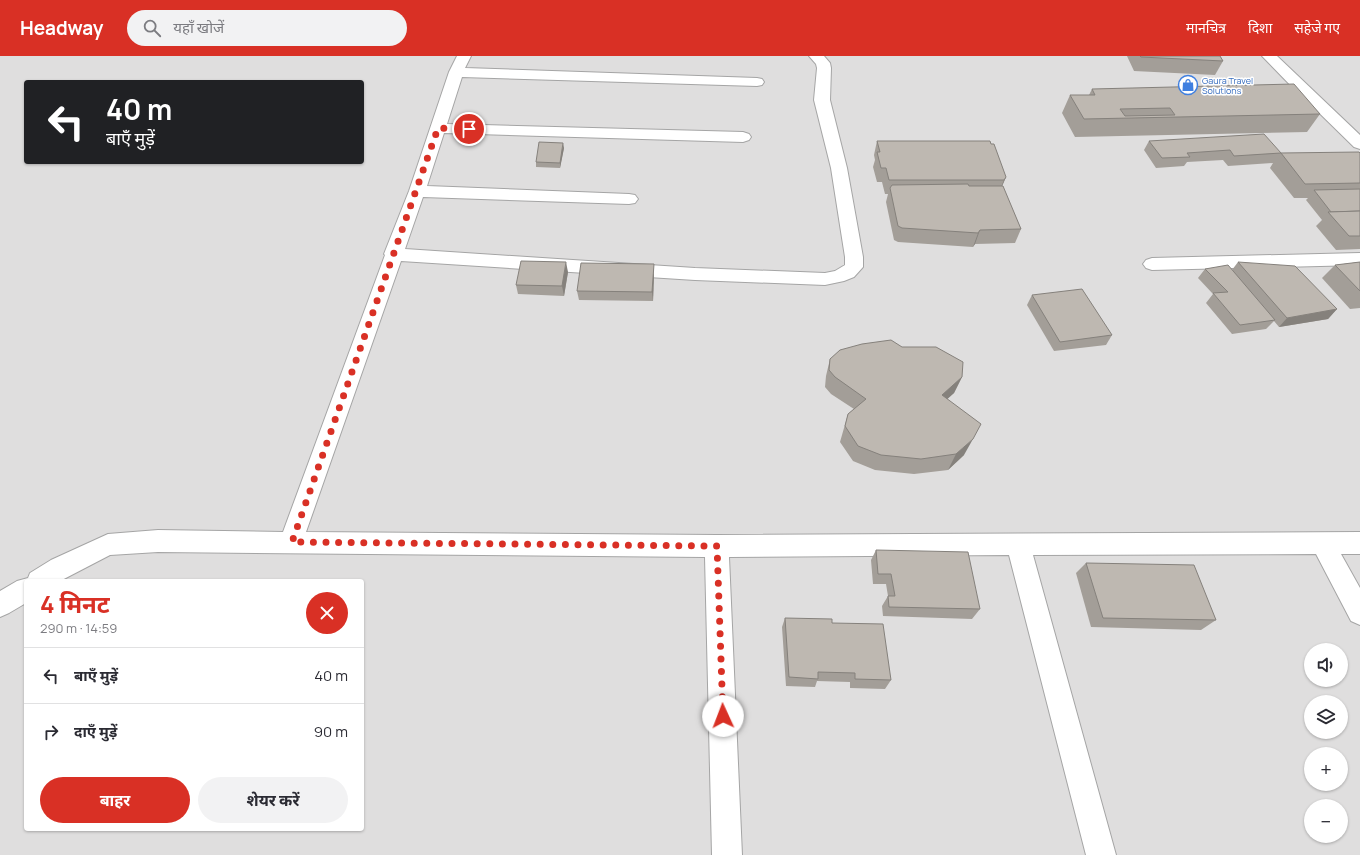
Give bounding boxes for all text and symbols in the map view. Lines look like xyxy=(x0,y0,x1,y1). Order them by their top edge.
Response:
search box xyxy=(127,10,407,46)
text: Headway xyxy=(20,15,103,41)
icon: search xyxy=(141,17,163,39)
text: यहाँ खोजें xyxy=(173,17,224,38)
text: मानचित्र xyxy=(1186,18,1226,37)
text: दिशा xyxy=(1248,18,1272,37)
text: सहेजे गए xyxy=(1294,18,1340,37)
shop icon: Gaura Travel Solutions xyxy=(1177,74,1199,96)
place label: Gaura Travel Solutions xyxy=(1202,74,1253,97)
text: 40 m xyxy=(106,90,172,128)
icon: left xyxy=(40,96,92,148)
pin xyxy=(452,112,486,146)
icon: arrive xyxy=(458,118,480,140)
text: बाएँ मुड़ें xyxy=(106,126,155,150)
text: 4 मिनट xyxy=(40,587,110,620)
button: close xyxy=(306,592,348,634)
text: 290 m · 14:59 xyxy=(40,619,117,637)
map controls xyxy=(1304,643,1348,843)
button: sound xyxy=(1304,643,1348,687)
icon: left xyxy=(40,665,62,687)
text: बाएँ मुड़ें xyxy=(74,665,118,686)
text: 40 m xyxy=(314,665,348,686)
position arrow xyxy=(702,695,744,737)
button: layers xyxy=(1304,695,1348,739)
icon: right xyxy=(40,721,62,743)
text: दाएँ मुड़ें xyxy=(74,721,117,742)
text: 90 m xyxy=(314,721,348,742)
button: + xyxy=(1304,747,1348,791)
button: बाहर xyxy=(40,777,190,823)
button: शेयर करें xyxy=(198,777,348,823)
button: − xyxy=(1304,799,1348,843)

